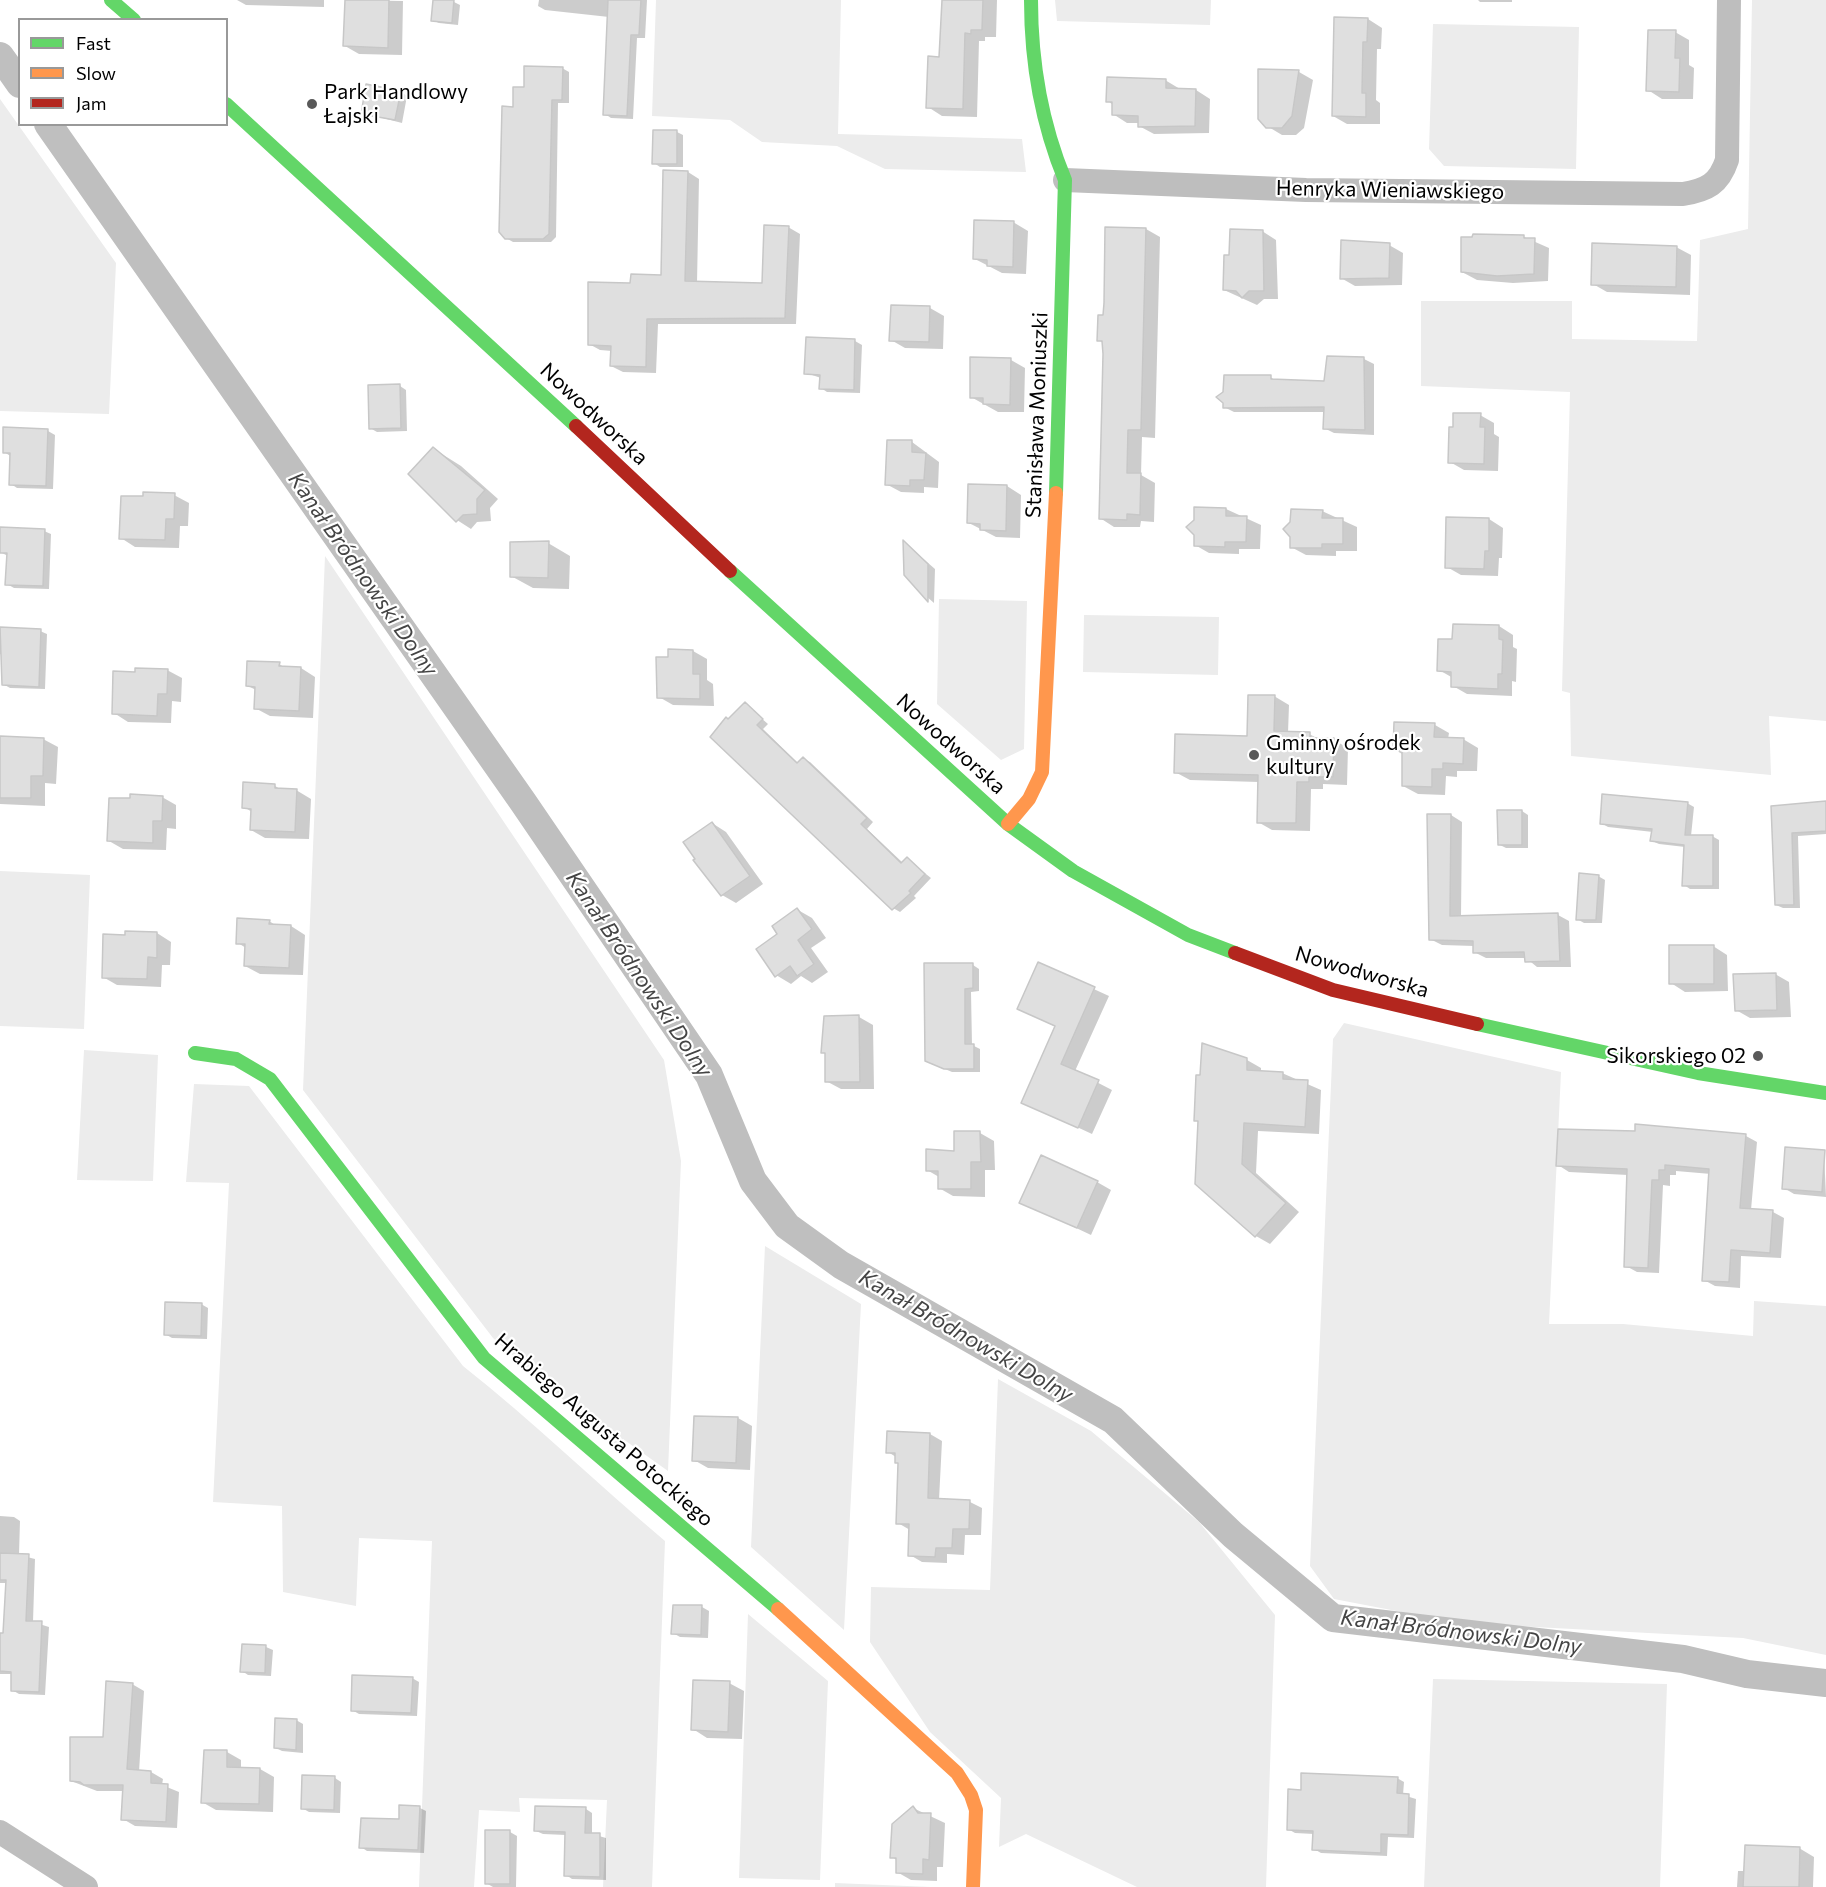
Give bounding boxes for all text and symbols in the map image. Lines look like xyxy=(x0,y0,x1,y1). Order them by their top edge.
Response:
legend xyxy=(18,18,228,126)
text: Fast xyxy=(76,32,111,54)
text: Slow xyxy=(76,62,116,84)
place label: Park Handlowy Łajski xyxy=(324,79,468,129)
text: Jam xyxy=(76,92,106,114)
marker: Park Handlowy Łajski xyxy=(305,97,319,111)
street label: Henryka Wieniawskiego xyxy=(1276,175,1504,205)
street label: Stanisława Moniuszki xyxy=(1021,312,1053,518)
street label: Nowodworska xyxy=(535,358,653,470)
water label: Kanał Bródnowski Dolny xyxy=(283,467,443,681)
street label: Nowodworska xyxy=(891,688,1011,800)
place label: Gminny ośrodek kultury xyxy=(1266,730,1421,780)
marker: Gminny ośrodek kultury xyxy=(1247,748,1261,762)
water label: Kanał Bródnowski Dolny xyxy=(560,866,718,1082)
street label: Nowodworska xyxy=(1292,941,1432,1003)
place label: Sikorskiego 02 xyxy=(1606,1043,1746,1069)
marker: Sikorskiego 02 xyxy=(1751,1049,1765,1063)
water label: Kanał Bródnowski Dolny xyxy=(854,1264,1078,1408)
street label: Hrabiego Augusta Potockiego xyxy=(489,1328,719,1532)
water label: Kanał Bródnowski Dolny xyxy=(1339,1604,1583,1660)

